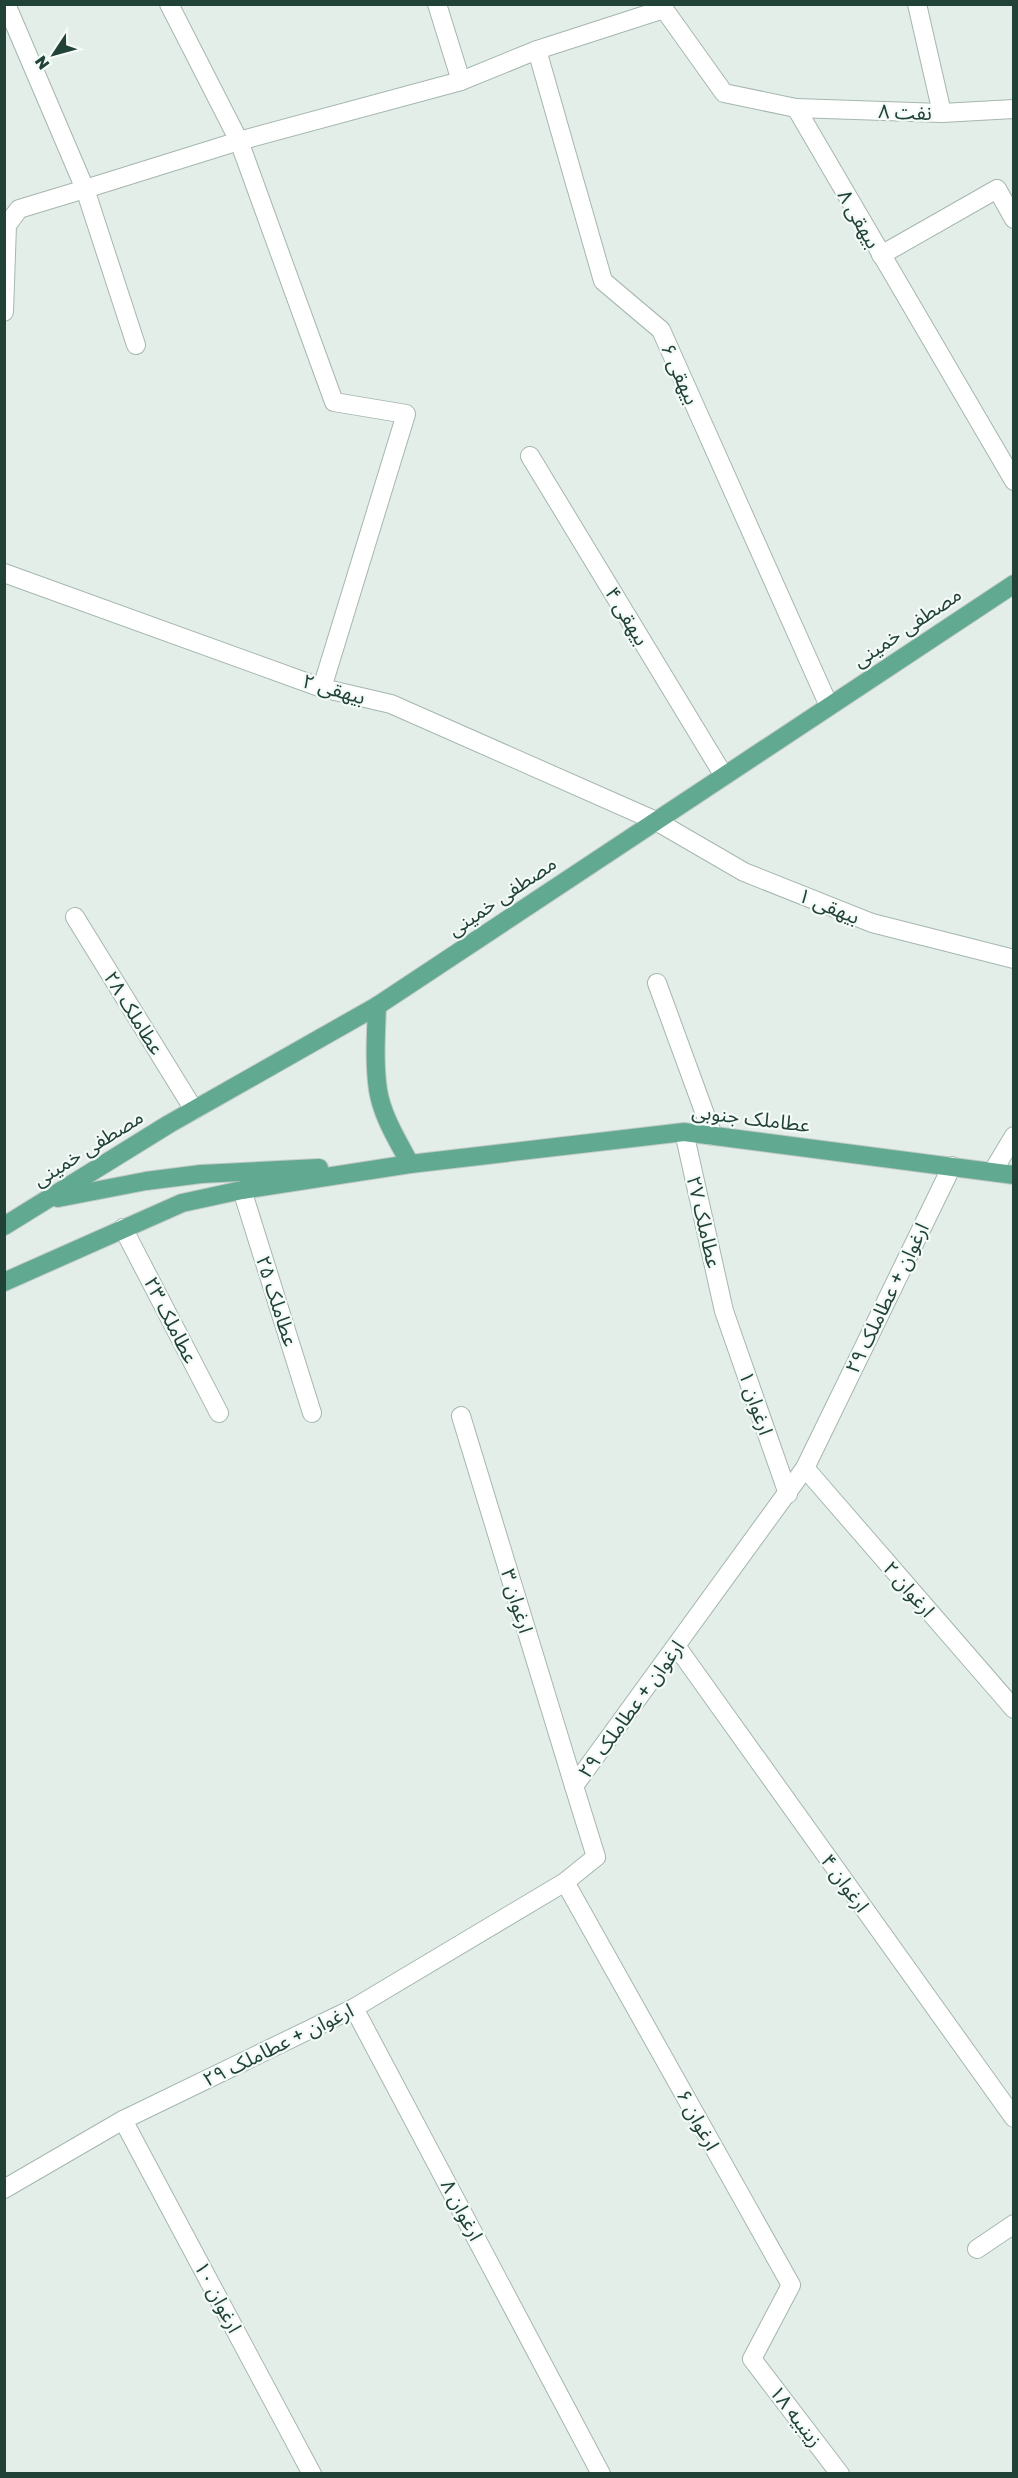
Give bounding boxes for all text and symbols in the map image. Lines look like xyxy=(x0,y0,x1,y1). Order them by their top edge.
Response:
north arrow xyxy=(24,24,84,84)
text: N xyxy=(30,52,54,74)
street label: نفت ۸ xyxy=(878,98,932,124)
street label: بیهقی ۸ xyxy=(833,185,886,253)
street label: بیهقی ۶ xyxy=(656,339,705,408)
street label: مصطفی خمینی xyxy=(848,581,966,672)
street label: بیهقی ۴ xyxy=(600,582,655,650)
street label: بیهقی ۲ xyxy=(300,668,368,709)
street label: مصطفی خمینی xyxy=(443,850,561,941)
street label: بیهقی ۱ xyxy=(795,882,864,929)
street label: عطاملک ۲۸ xyxy=(100,966,170,1059)
street label: عطاملک جنوبی xyxy=(690,1098,812,1137)
street label: مصطفی خمینی xyxy=(28,1104,148,1191)
street label: عطاملک ۲۷ xyxy=(683,1173,727,1270)
street label: ارغوان + عطاملک ۲۹ xyxy=(839,1218,934,1377)
street label: عطاملک ۲۵ xyxy=(252,1252,304,1349)
street label: عطاملک ۲۳ xyxy=(140,1272,204,1367)
street label: ارغوان ۱ xyxy=(734,1368,779,1438)
street label: ارغوان ۲ xyxy=(878,1556,940,1622)
street label: ارغوان ۳ xyxy=(496,1566,539,1636)
street label: ارغوان + عطاملک ۲۹ xyxy=(572,1635,689,1783)
street label: ارغوان ۴ xyxy=(816,1849,875,1917)
street label: ارغوان + عطاملک ۲۹ xyxy=(198,1997,357,2092)
street label: ارغوان ۶ xyxy=(672,2085,725,2155)
street label: ارغوان ۸ xyxy=(436,2175,489,2245)
street label: ارغوان ۱۰ xyxy=(189,2257,248,2337)
street label: زینبیه ۱۸ xyxy=(765,2380,828,2452)

